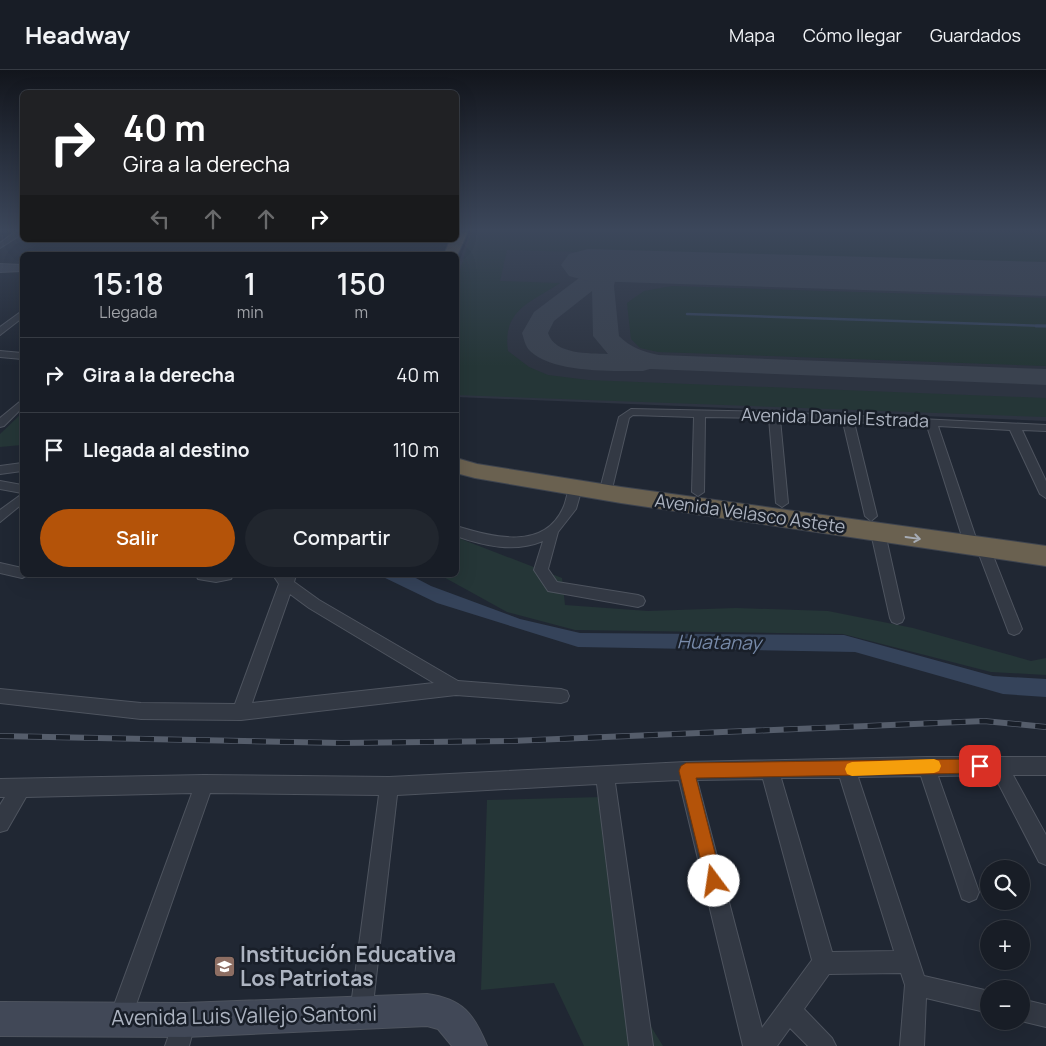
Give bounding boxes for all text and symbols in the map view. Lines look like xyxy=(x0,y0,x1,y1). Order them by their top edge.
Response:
text: Headway xyxy=(25,18,130,51)
text: Mapa xyxy=(729,23,775,47)
text: Cómo llegar xyxy=(803,23,902,47)
text: Guardados xyxy=(930,23,1021,47)
text: 40 m xyxy=(123,104,206,152)
icon: right xyxy=(40,110,105,175)
text: Gira a la derecha xyxy=(123,149,290,179)
icon: left xyxy=(146,205,174,233)
icon: ahead xyxy=(199,205,227,233)
icon: ahead xyxy=(252,205,280,233)
icon: right xyxy=(305,205,333,233)
text: 15:18 xyxy=(93,263,164,304)
text: 1 xyxy=(244,263,256,304)
text: 150 xyxy=(337,263,386,304)
text: Llegada xyxy=(99,301,157,323)
text: min xyxy=(237,301,264,323)
text: m xyxy=(354,301,368,323)
icon: right xyxy=(40,361,68,389)
text: Gira a la derecha xyxy=(83,362,235,388)
text: 40 m xyxy=(396,362,439,388)
street label: Avenida Daniel Estrada xyxy=(741,402,929,432)
icon: arrive xyxy=(40,436,68,464)
text: Llegada al destino xyxy=(83,437,250,463)
text: 110 m xyxy=(393,437,439,463)
street label: Avenida Velasco Astete xyxy=(653,488,847,538)
button: Salir xyxy=(40,509,235,567)
button: Compartir xyxy=(245,509,439,567)
one-way arrow xyxy=(905,533,921,543)
water label: Huatanay xyxy=(677,628,764,656)
pin xyxy=(959,745,1001,787)
icon: arrive xyxy=(966,752,994,780)
position arrow xyxy=(687,854,739,906)
map controls xyxy=(980,860,1030,1030)
button: search xyxy=(980,860,1030,910)
button: + xyxy=(980,920,1030,970)
place label: Institución Educativa Los Patriotas xyxy=(240,940,456,992)
school or university icon: Institución Educativa Los Patriotas xyxy=(212,955,236,979)
button: − xyxy=(980,980,1030,1030)
street label: Avenida Luis Vallejo Santoni xyxy=(111,999,377,1031)

